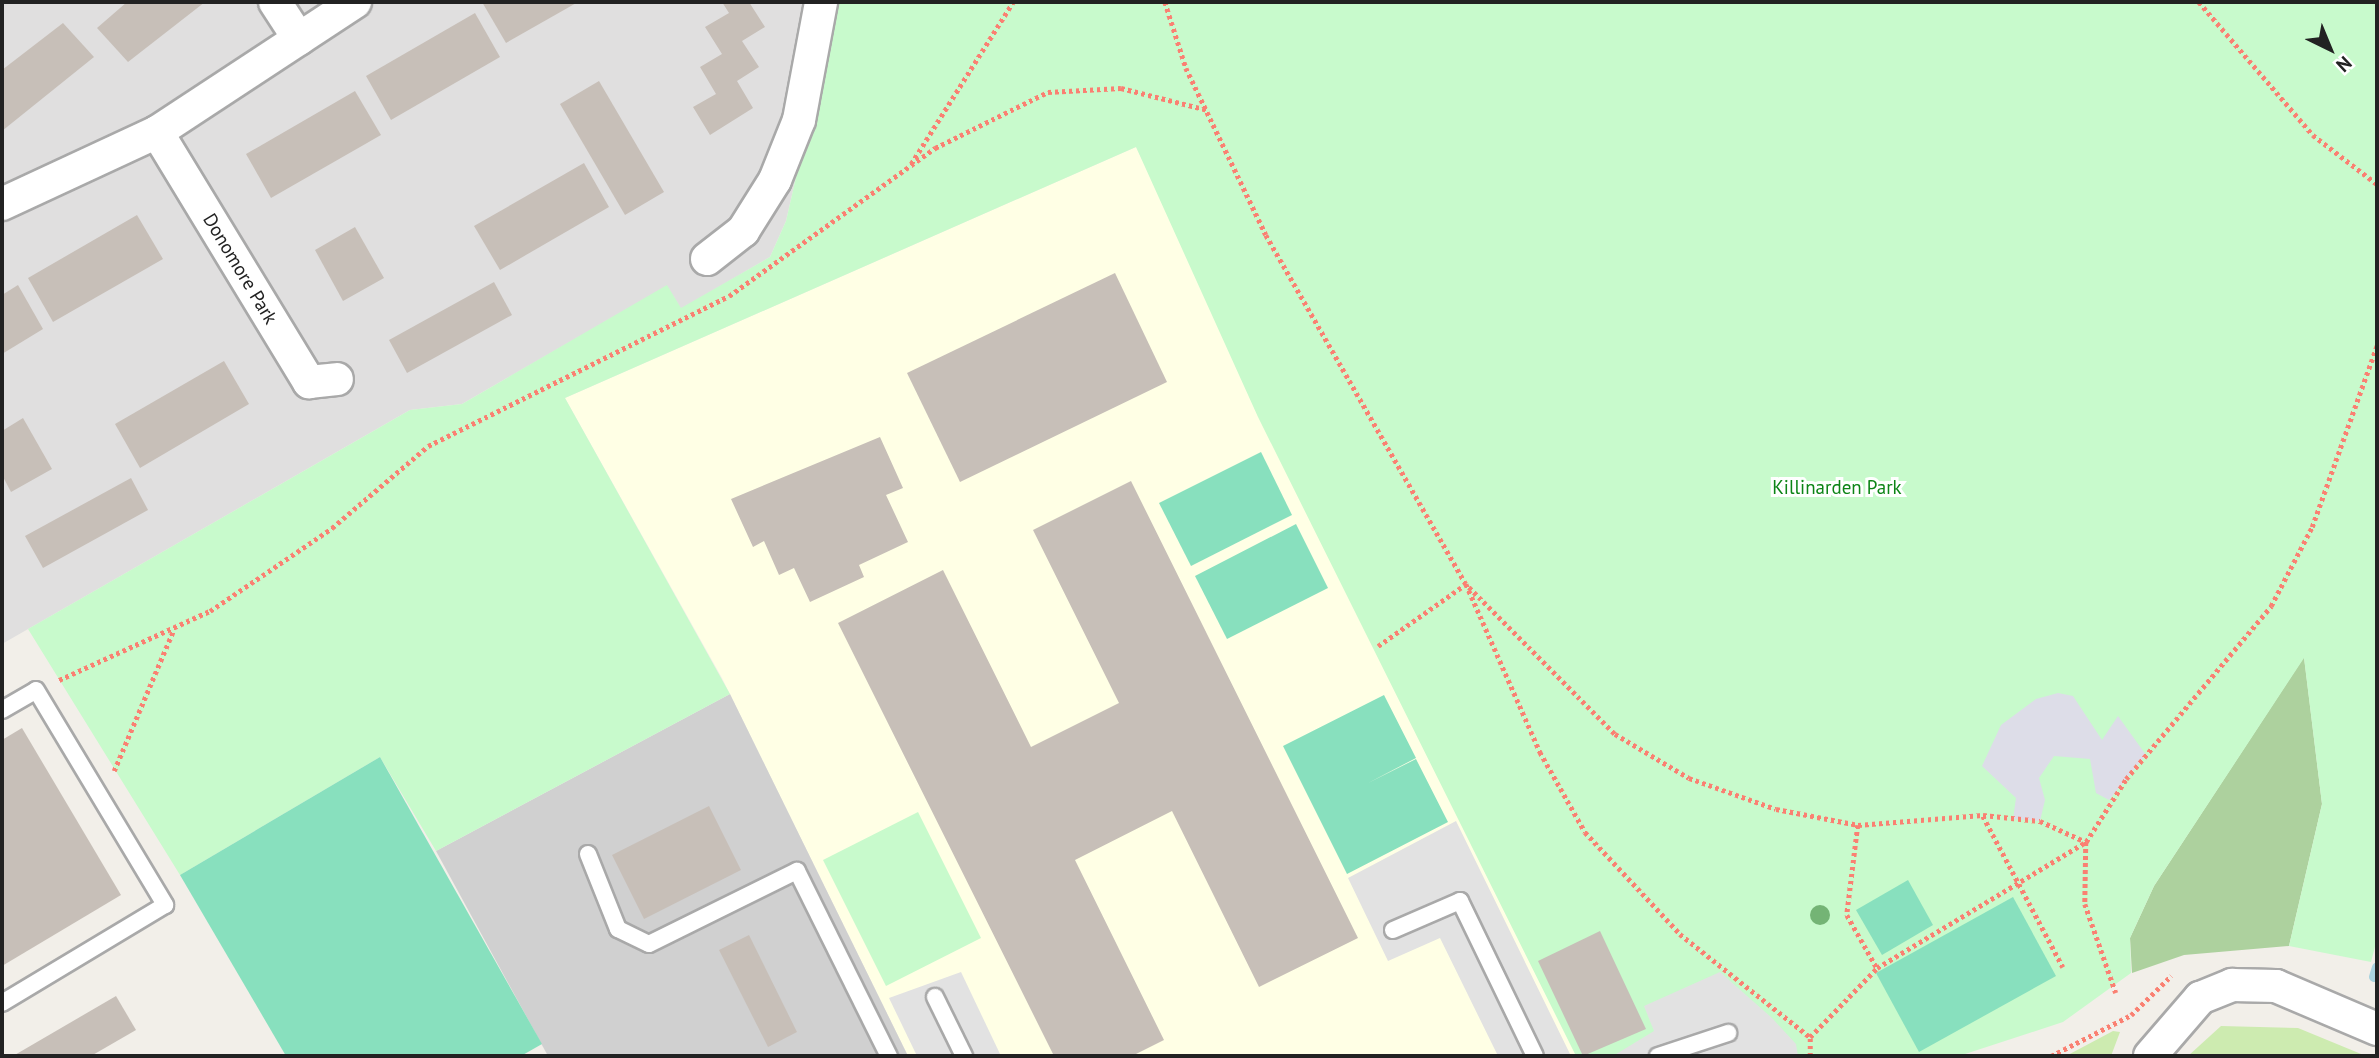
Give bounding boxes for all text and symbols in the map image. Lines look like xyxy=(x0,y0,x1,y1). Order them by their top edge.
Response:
north arrow xyxy=(2295,14,2365,84)
text: N xyxy=(2332,51,2357,77)
street label: Donomore Park xyxy=(198,210,282,328)
park label: Killinarden Park xyxy=(1772,477,1902,499)

